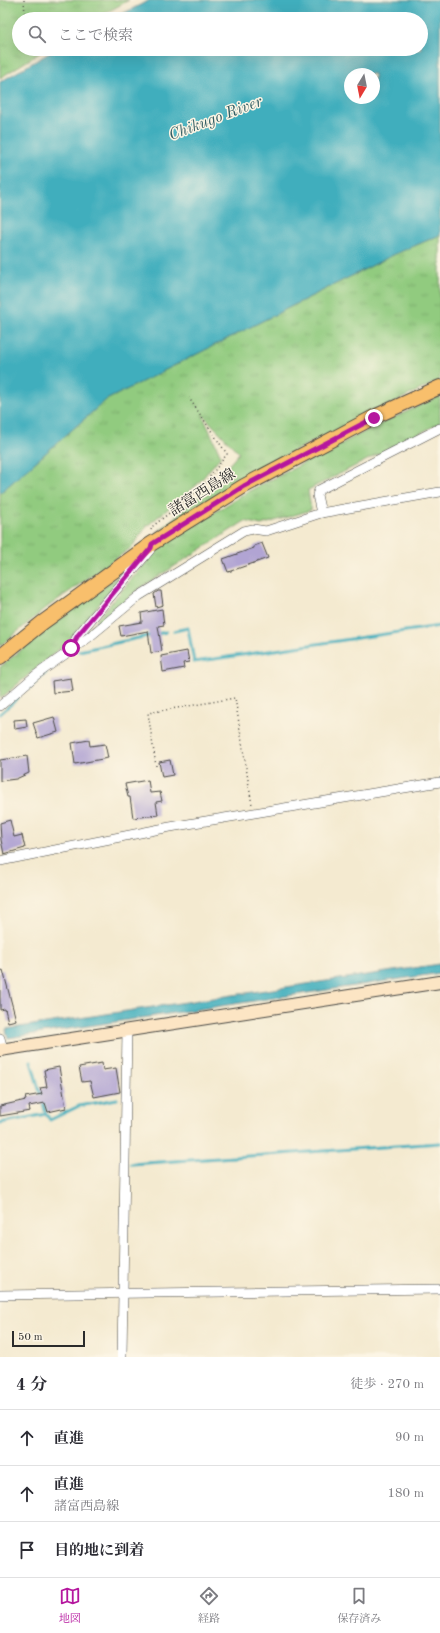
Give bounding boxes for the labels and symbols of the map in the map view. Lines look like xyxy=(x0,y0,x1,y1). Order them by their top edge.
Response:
north arrow xyxy=(344,68,380,104)
water label: Chikugo River xyxy=(167,93,266,144)
route end xyxy=(365,409,383,427)
street label: 諸富西島線 xyxy=(166,465,239,520)
route start xyxy=(62,639,80,657)
scale bar xyxy=(12,1329,85,1348)

